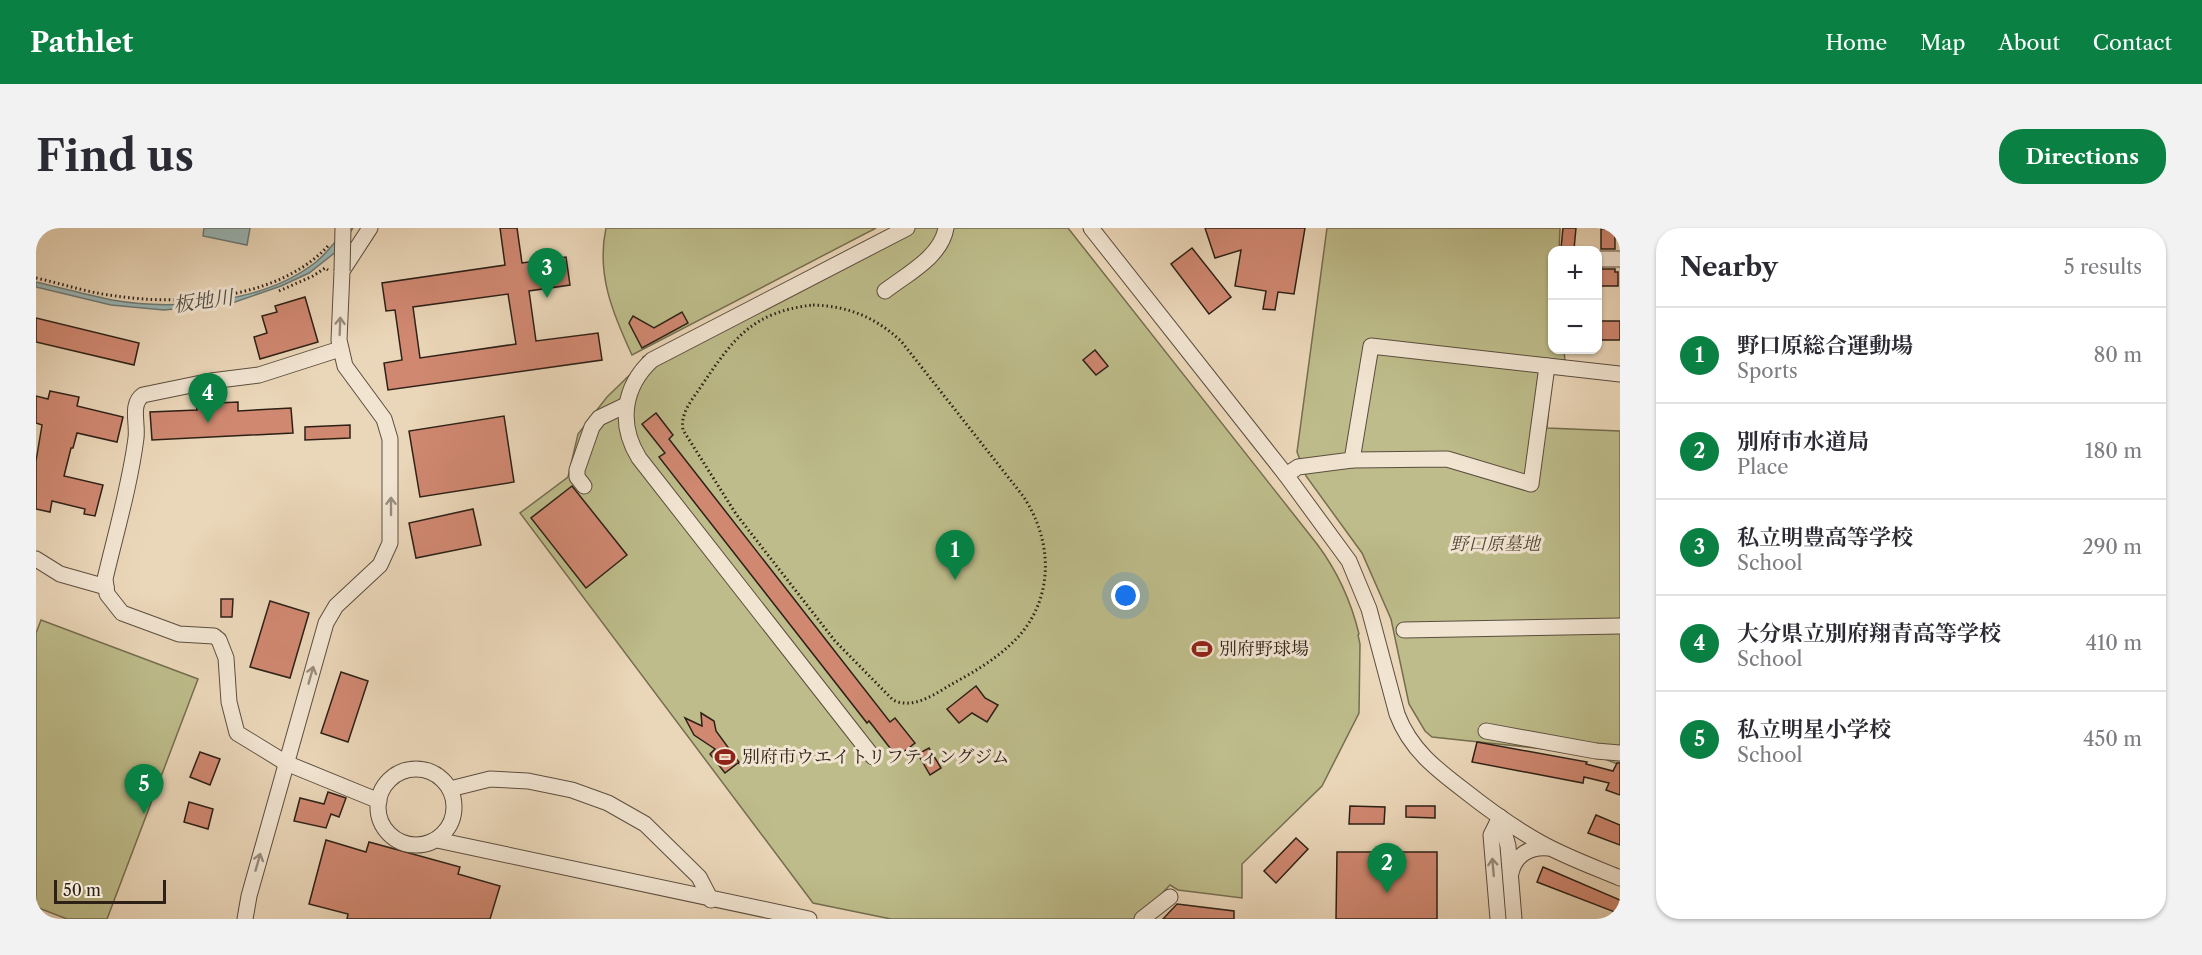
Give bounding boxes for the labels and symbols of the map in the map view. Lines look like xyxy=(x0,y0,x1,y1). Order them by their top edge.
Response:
pin: 3 xyxy=(528,248,566,298)
water label: 板地川 xyxy=(172,285,236,317)
one-way arrow xyxy=(334,316,345,336)
pin: 4 xyxy=(188,374,228,423)
one-way arrow xyxy=(385,497,397,517)
pin: 1 xyxy=(936,530,974,580)
park label: 野口原墓地 xyxy=(1450,533,1542,555)
your location xyxy=(1111,581,1140,610)
sports icon: 別府野球場 xyxy=(1190,637,1214,661)
place label: 別府野球場 xyxy=(1219,638,1309,660)
one-way arrow xyxy=(306,665,317,684)
sports icon: 別府市ウエイトリフティングジム xyxy=(713,745,737,769)
place label: 別府市ウエイトリフティングジム xyxy=(742,746,1009,768)
pin: 5 xyxy=(124,764,164,814)
pin: 2 xyxy=(1368,844,1406,893)
one-way arrow xyxy=(253,853,265,872)
one-way arrow xyxy=(1487,857,1498,877)
scale bar xyxy=(54,877,166,904)

